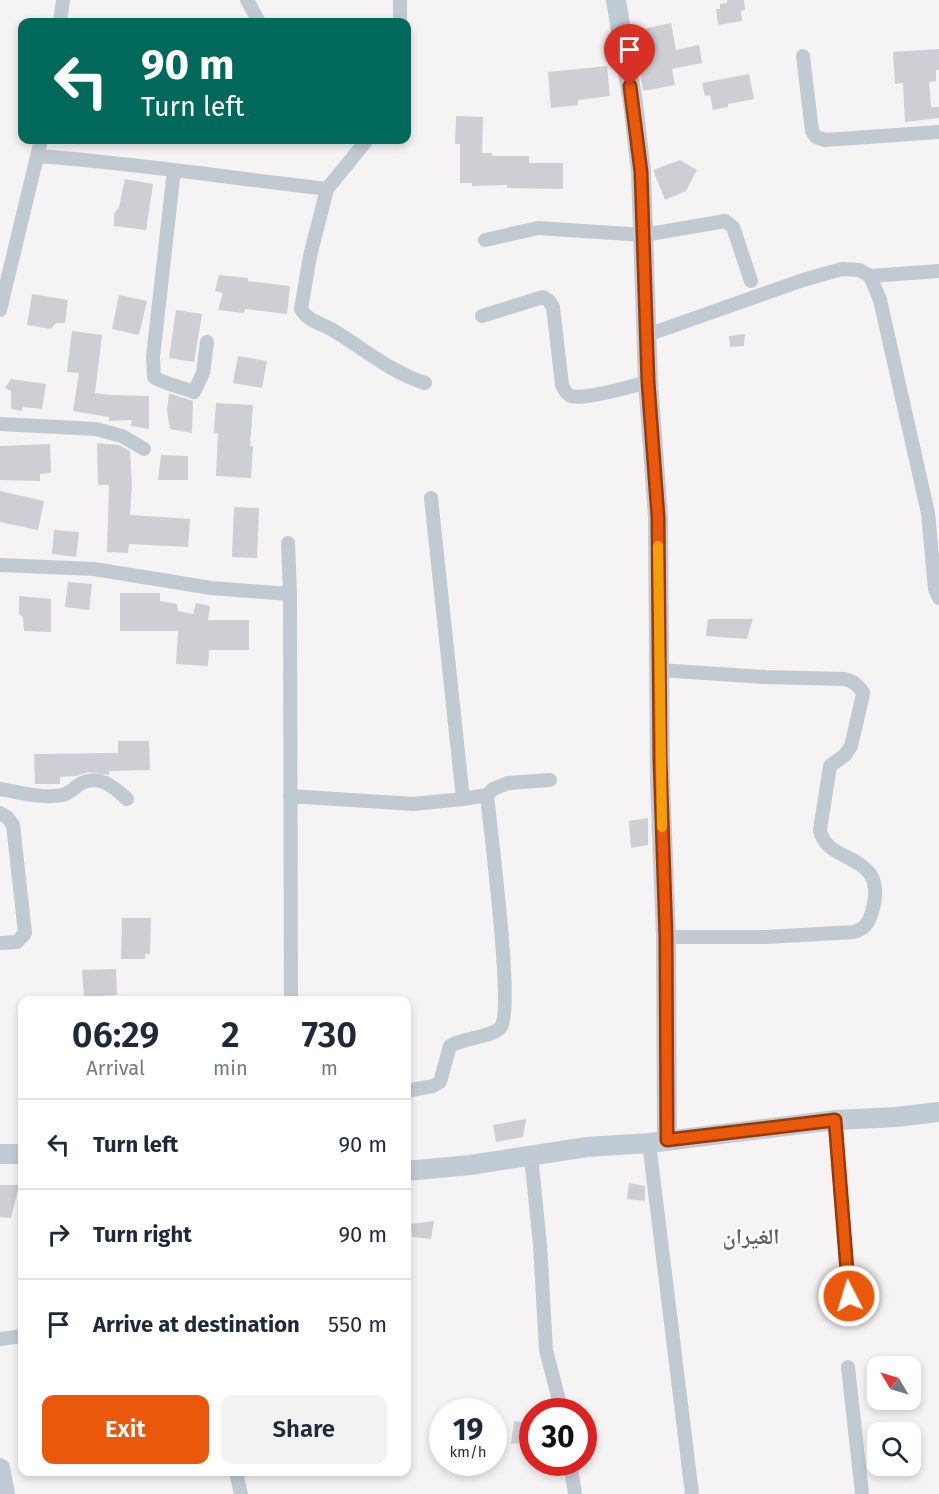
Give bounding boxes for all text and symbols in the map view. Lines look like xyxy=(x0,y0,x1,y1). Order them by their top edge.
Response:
pin xyxy=(604,24,655,86)
icon: arrive xyxy=(613,33,646,66)
text: 90 m xyxy=(141,40,235,90)
icon: left xyxy=(42,42,120,120)
text: Turn left xyxy=(141,91,244,123)
text: 06:29 xyxy=(72,1013,159,1057)
text: 2 xyxy=(221,1013,240,1057)
text: 730 xyxy=(301,1013,357,1057)
text: Arrival xyxy=(86,1056,145,1080)
text: min xyxy=(213,1056,248,1080)
text: m xyxy=(321,1056,338,1080)
icon: left xyxy=(42,1128,75,1161)
text: Turn left xyxy=(93,1131,178,1158)
text: 90 m xyxy=(338,1131,387,1158)
icon: right xyxy=(42,1218,75,1251)
text: Turn right xyxy=(93,1221,192,1248)
text: 90 m xyxy=(338,1221,387,1248)
district label: الغيران xyxy=(722,1223,780,1250)
position arrow xyxy=(817,1264,881,1328)
icon: arrive xyxy=(42,1308,75,1341)
text: Arrive at destination xyxy=(93,1311,300,1338)
text: 550 m xyxy=(328,1311,387,1338)
north arrow xyxy=(867,1356,921,1410)
map controls xyxy=(867,1356,921,1476)
button: Exit xyxy=(42,1395,209,1464)
button: Share xyxy=(221,1395,387,1464)
speed limit sign: 30 xyxy=(519,1398,597,1476)
text: 19 xyxy=(453,1412,483,1448)
button: search xyxy=(867,1422,921,1476)
text: km/h xyxy=(449,1443,487,1461)

